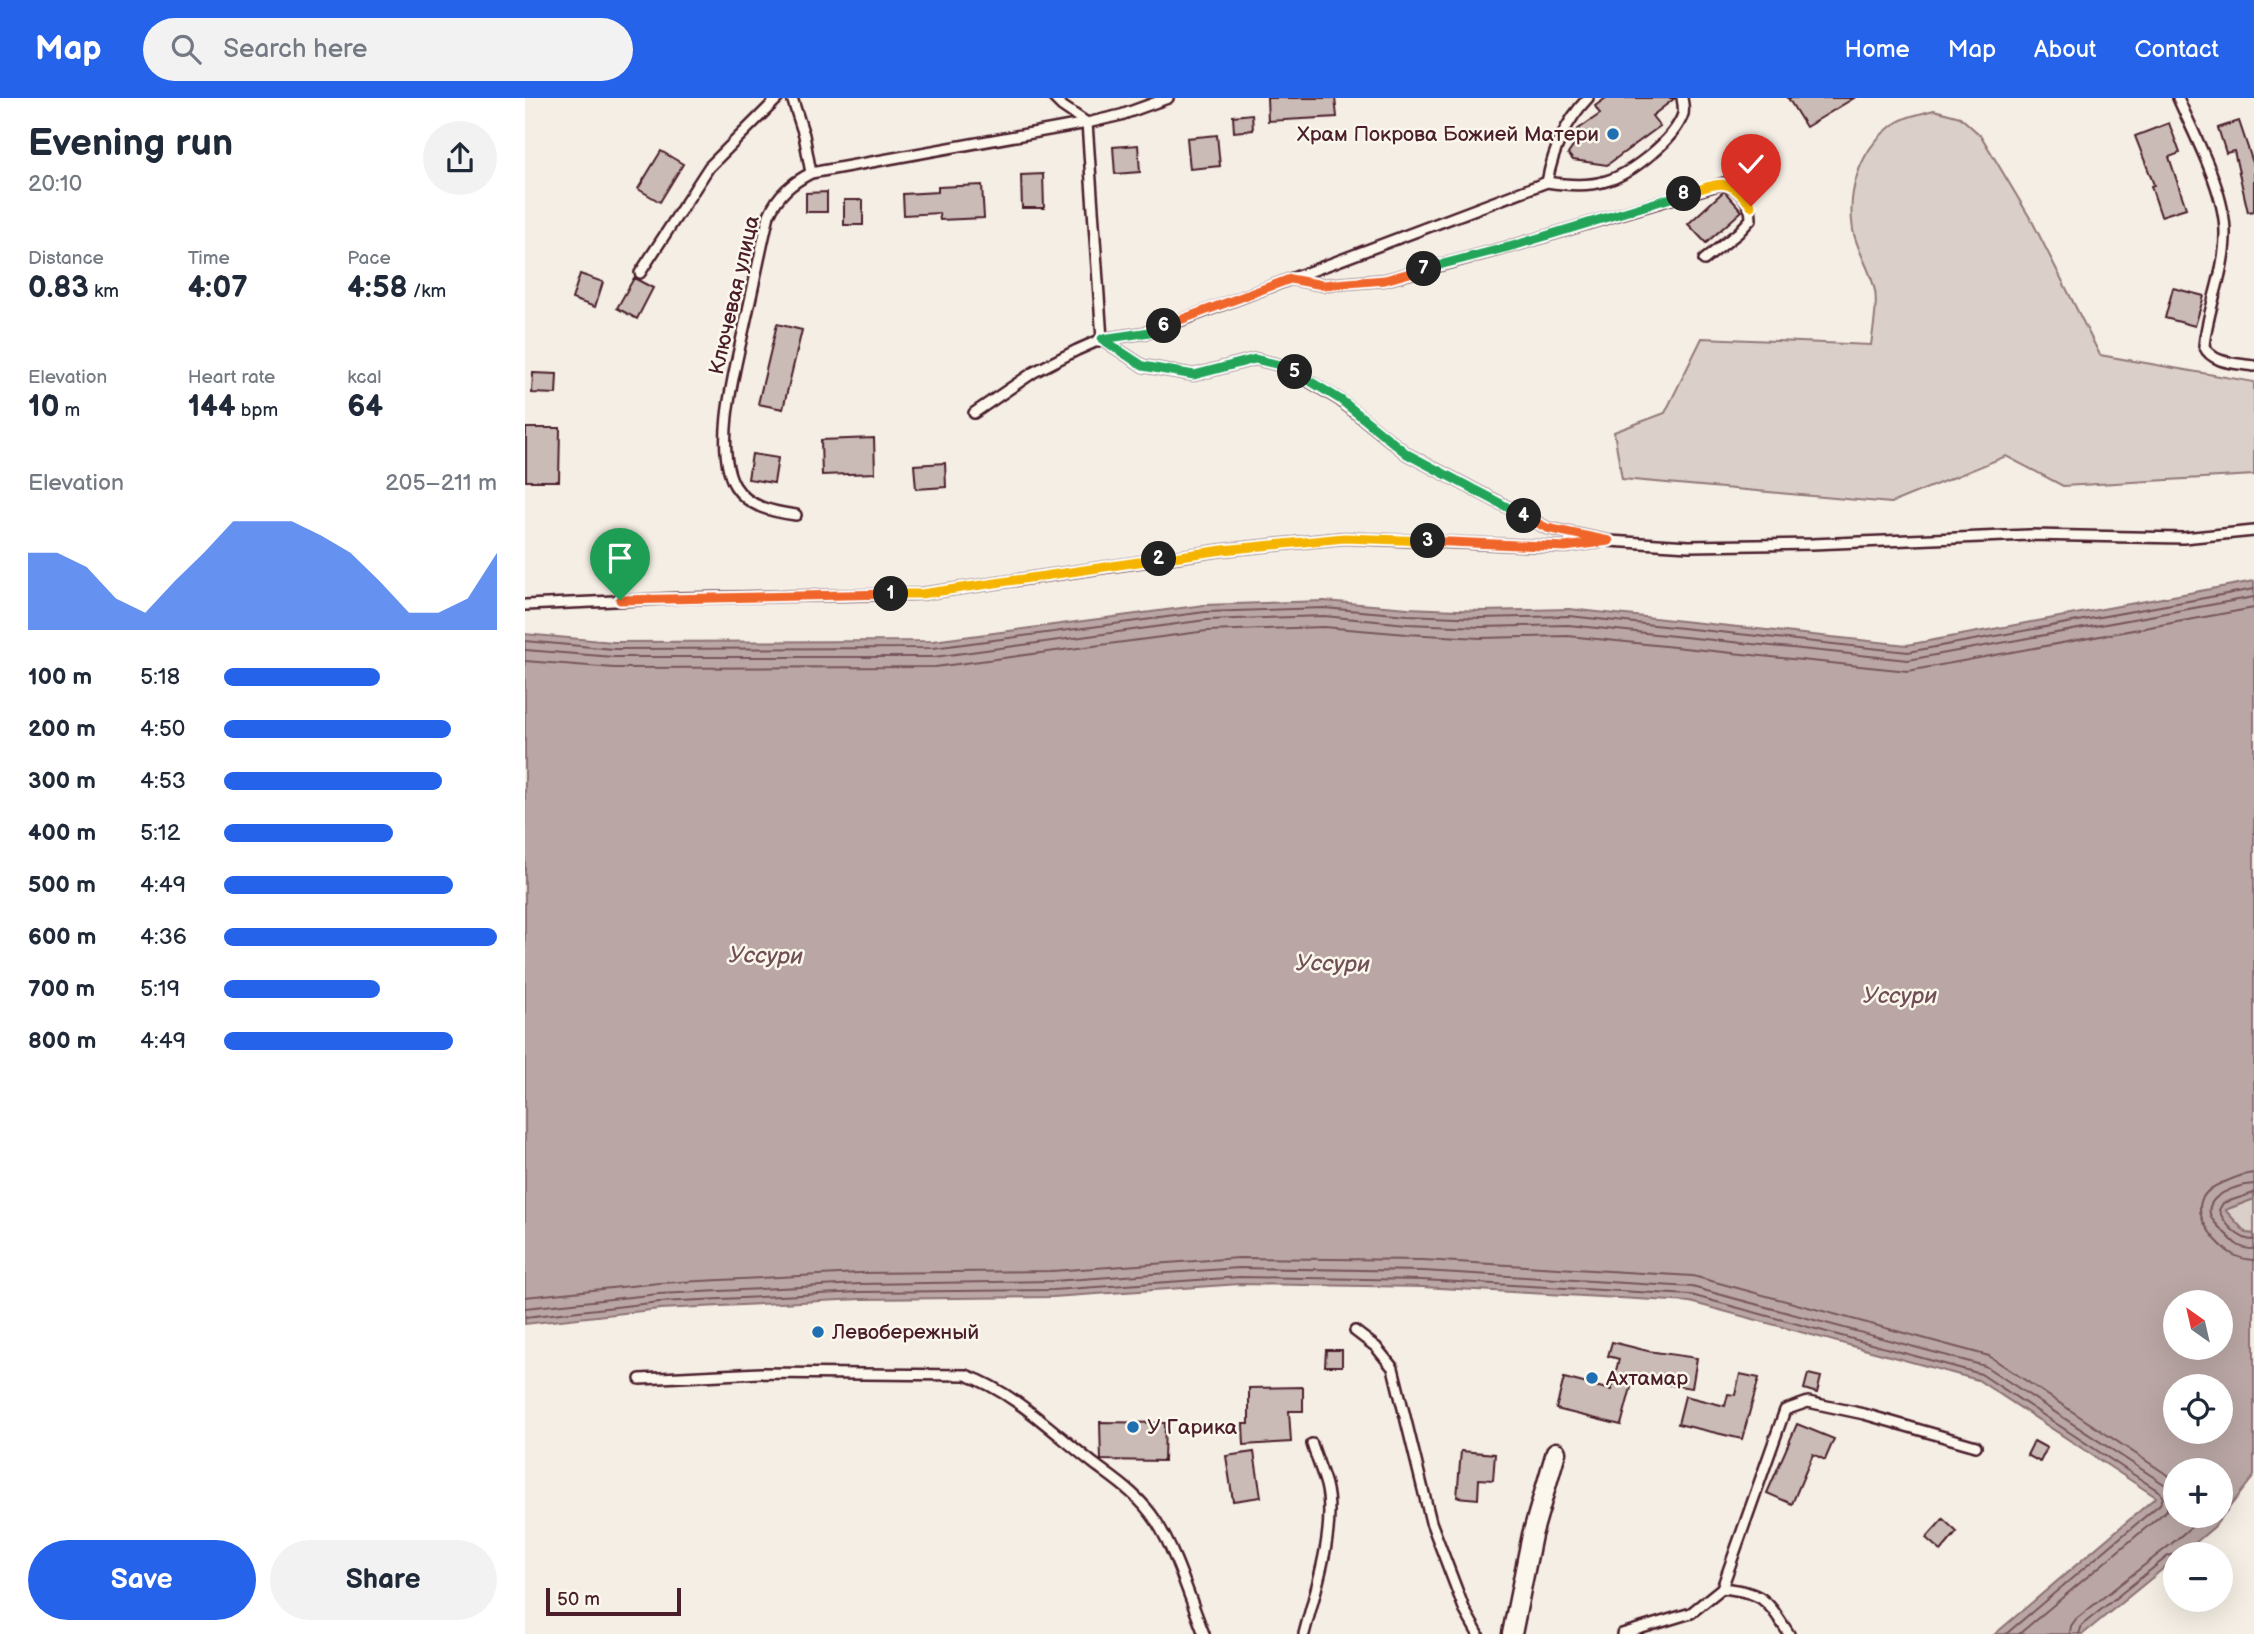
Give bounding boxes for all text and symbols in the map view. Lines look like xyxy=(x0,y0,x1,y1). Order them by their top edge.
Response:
search box xyxy=(143,18,633,81)
text: Map xyxy=(35,29,101,69)
icon: search xyxy=(167,30,205,68)
text: Search here xyxy=(223,34,367,65)
text: Home xyxy=(1845,35,1910,64)
text: Map xyxy=(1948,35,1996,64)
text: About xyxy=(2034,35,2096,64)
text: Contact xyxy=(2134,35,2219,64)
text: Evening run xyxy=(28,121,233,166)
button: share xyxy=(423,121,497,195)
place label: Храм Покрова Божией Матери xyxy=(1297,122,1599,147)
marker: Храм Покрова Божией Матери xyxy=(1605,126,1621,142)
pin xyxy=(1721,134,1781,206)
icon: check xyxy=(1732,145,1770,183)
text: 20:10 xyxy=(28,170,82,198)
pin: 8 xyxy=(1667,176,1701,212)
text: 8 xyxy=(1678,182,1689,205)
street label: Ключевая улица xyxy=(704,213,765,377)
text: Distance xyxy=(28,247,104,270)
text: Time xyxy=(188,247,230,270)
text: Pace xyxy=(347,247,391,270)
pin: 7 xyxy=(1406,252,1441,286)
text: 7 xyxy=(1418,257,1429,280)
text: 0.83 xyxy=(28,270,89,306)
text: 4:07 xyxy=(188,270,248,306)
text: 4:58 xyxy=(347,270,408,306)
text: km xyxy=(89,280,119,303)
text: /km xyxy=(408,280,446,303)
pin: 6 xyxy=(1147,308,1181,344)
text: 6 xyxy=(1158,314,1169,337)
pin: 5 xyxy=(1277,354,1313,390)
text: 5 xyxy=(1289,360,1300,383)
text: Elevation xyxy=(28,366,107,389)
text: Heart rate xyxy=(188,366,275,389)
text: kcal xyxy=(347,366,381,389)
text: 10 xyxy=(28,389,59,425)
text: 144 xyxy=(188,389,236,425)
text: 64 xyxy=(347,389,383,425)
text: m xyxy=(59,399,80,422)
text: bpm xyxy=(236,399,278,422)
text: Elevation xyxy=(28,469,124,497)
text: 205–211 m xyxy=(385,469,497,497)
pin: 4 xyxy=(1507,498,1541,534)
text: 4 xyxy=(1518,504,1529,527)
pin: 3 xyxy=(1411,524,1445,558)
pin xyxy=(590,528,650,600)
text: 3 xyxy=(1422,529,1433,552)
icon: arrive xyxy=(601,539,639,577)
pin: 2 xyxy=(1141,542,1177,576)
text: 2 xyxy=(1153,547,1164,570)
pin: 1 xyxy=(873,576,909,612)
text: 1 xyxy=(887,582,895,605)
text: 100 m xyxy=(28,663,92,691)
text: 5:18 xyxy=(140,663,180,691)
text: 200 m xyxy=(28,715,96,743)
text: 4:50 xyxy=(140,715,185,743)
text: 300 m xyxy=(28,767,96,795)
text: 4:53 xyxy=(140,767,186,795)
text: 400 m xyxy=(28,819,96,847)
text: 5:12 xyxy=(140,819,180,847)
text: 500 m xyxy=(28,871,96,899)
text: 4:49 xyxy=(140,871,186,899)
text: 600 m xyxy=(28,923,96,951)
text: 4:36 xyxy=(140,923,187,951)
water label: Уссури xyxy=(729,941,803,971)
water label: Уссури xyxy=(1296,949,1370,979)
text: 700 m xyxy=(28,975,95,1003)
text: 5:19 xyxy=(140,975,180,1003)
water label: Уссури xyxy=(1863,982,1937,1010)
text: 800 m xyxy=(28,1027,96,1055)
text: 4:49 xyxy=(140,1027,186,1055)
north arrow xyxy=(2163,1290,2233,1360)
map controls xyxy=(2163,1290,2233,1612)
place label: Левобережный xyxy=(831,1320,979,1345)
marker: Левобережный xyxy=(810,1324,826,1340)
place label: Ахтамар xyxy=(1605,1366,1688,1391)
marker: Ахтамар xyxy=(1584,1370,1600,1386)
button: locate xyxy=(2163,1374,2233,1444)
place label: У Гарика xyxy=(1147,1415,1238,1440)
marker: У Гарика xyxy=(1125,1419,1141,1435)
button: + xyxy=(2163,1458,2233,1528)
button: Save xyxy=(28,1540,256,1620)
button: Share xyxy=(270,1540,497,1620)
button: − xyxy=(2163,1542,2233,1612)
scale bar xyxy=(546,1585,681,1617)
text: 50 m xyxy=(557,1588,600,1611)

